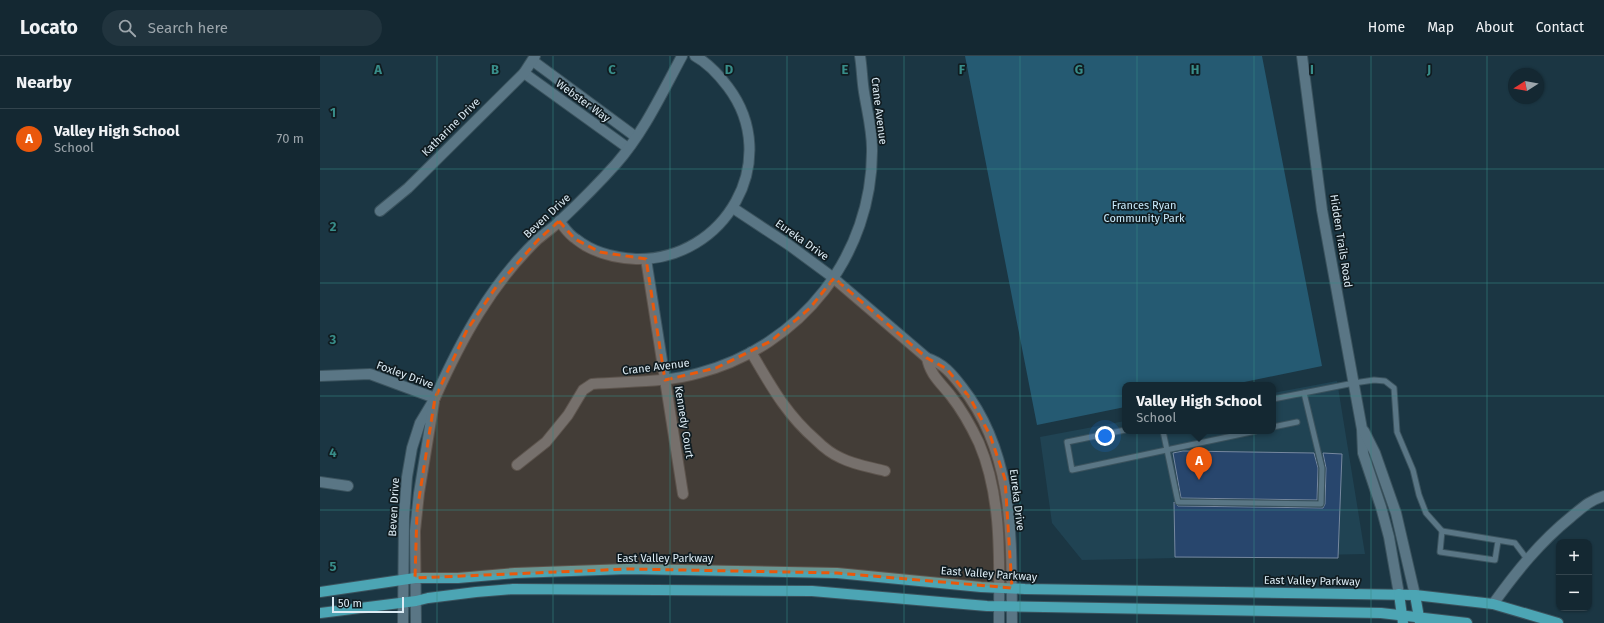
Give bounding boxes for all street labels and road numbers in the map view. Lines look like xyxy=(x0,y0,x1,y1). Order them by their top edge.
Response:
street label: Webster Way xyxy=(553,77,613,125)
street label: Crane Avenue xyxy=(868,77,890,145)
street label: Katharine Drive xyxy=(419,95,483,159)
street label: Beven Drive xyxy=(521,191,573,241)
street label: Hidden Trails Road xyxy=(1327,194,1355,288)
street label: Eureka Drive xyxy=(773,217,831,263)
street label: Crane Avenue xyxy=(622,356,690,378)
street label: Foxley Drive xyxy=(375,359,435,391)
street label: Kennedy Court xyxy=(672,385,696,459)
street label: Eureka Drive xyxy=(1007,468,1027,532)
street label: Beven Drive xyxy=(386,477,402,537)
street label: East Valley Parkway xyxy=(617,552,714,565)
street label: East Valley Parkway xyxy=(940,564,1038,584)
street label: East Valley Parkway xyxy=(1264,574,1361,588)

